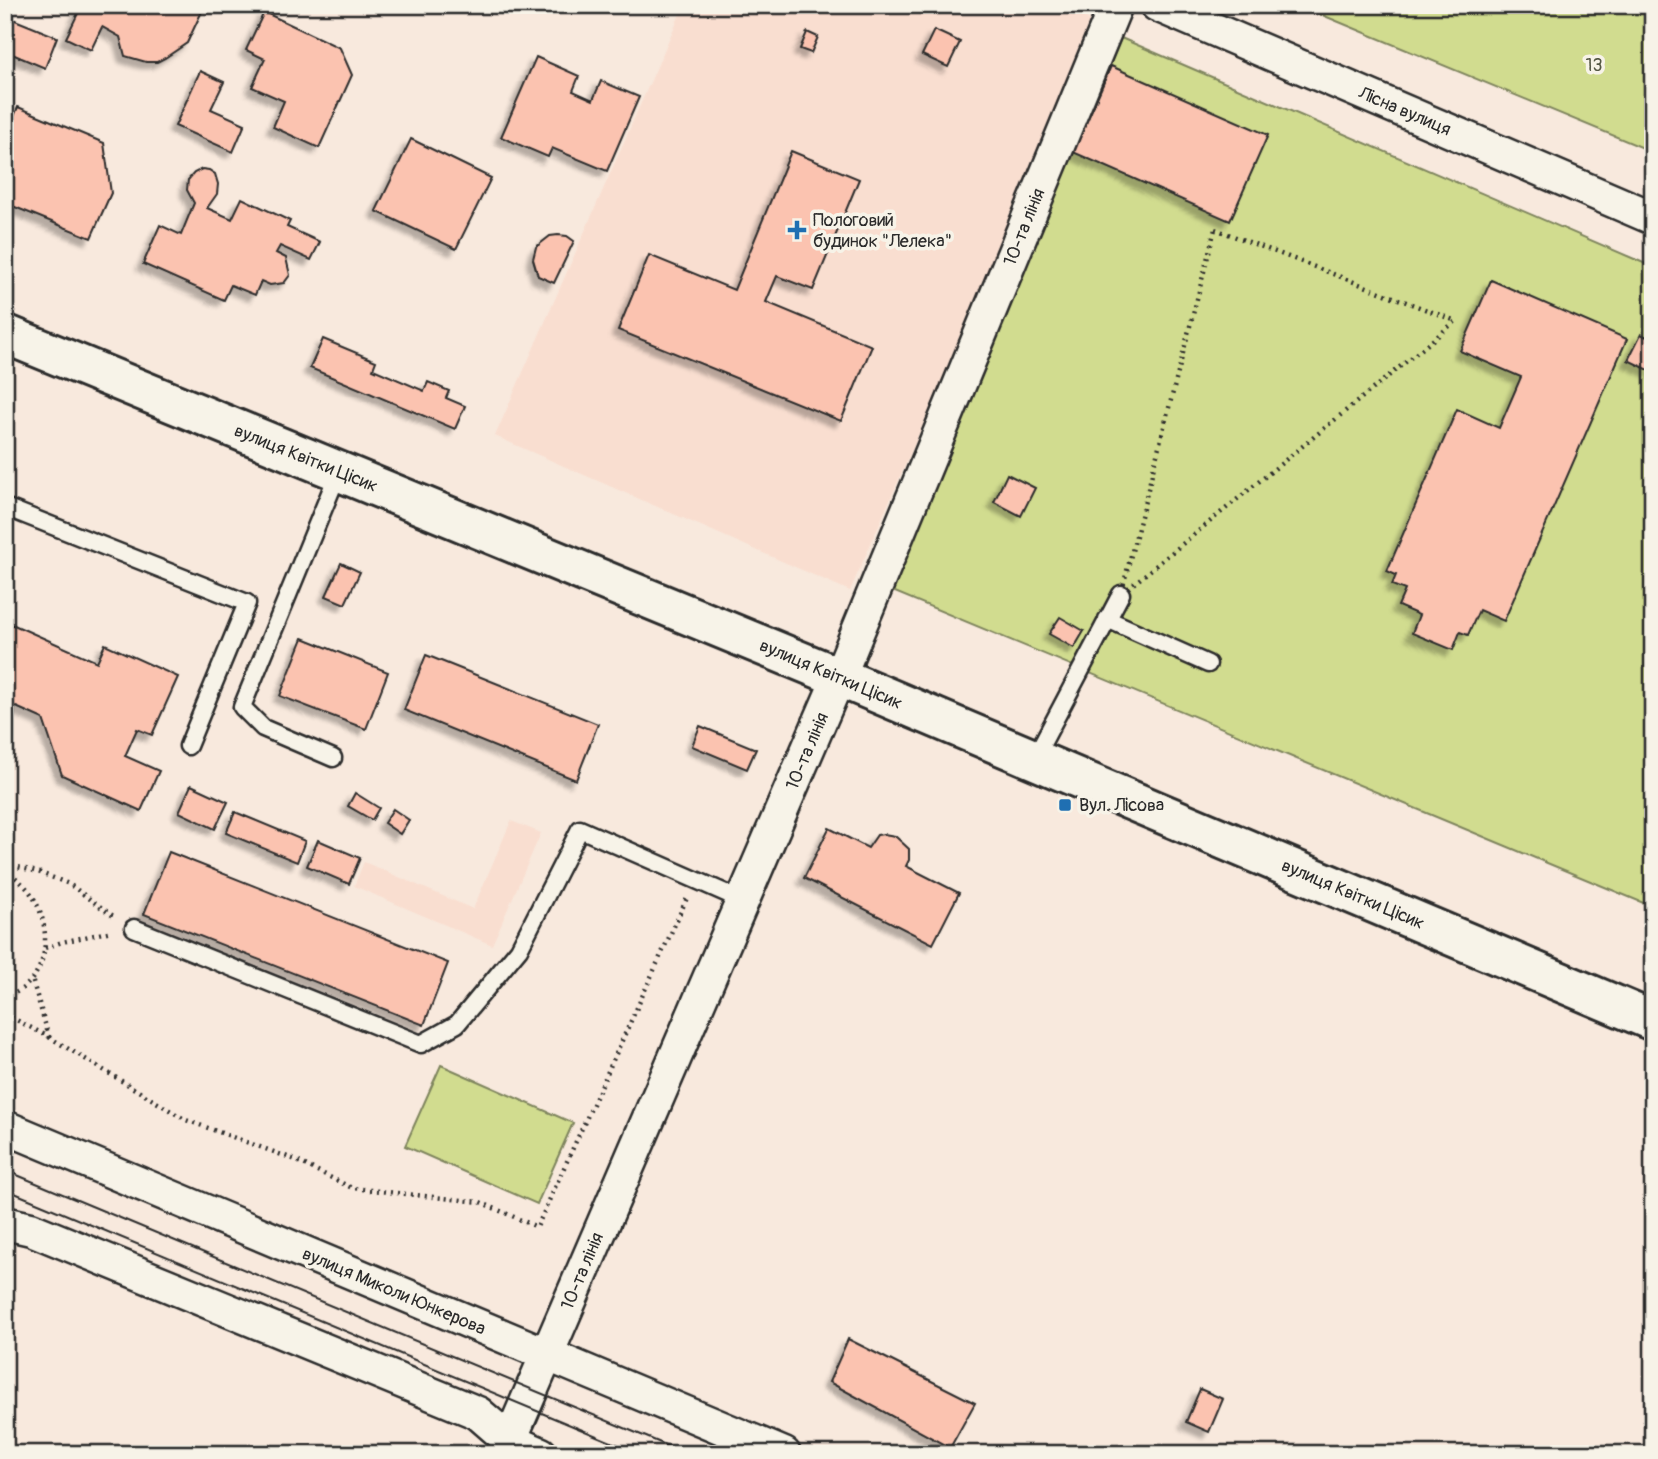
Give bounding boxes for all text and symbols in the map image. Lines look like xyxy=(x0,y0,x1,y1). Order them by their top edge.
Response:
park label: 13 xyxy=(1585,54,1603,77)
street label: Лісна вулиця xyxy=(1354,81,1454,141)
street label: 10-та лінія xyxy=(999,185,1050,269)
place label: Пологовий будинок "Лелека" xyxy=(813,209,952,253)
marker: Пологовий будинок "Лелека" xyxy=(787,220,807,240)
street label: вулиця Квітки Цісик xyxy=(231,419,381,498)
street label: вулиця Квітки Цісик xyxy=(756,634,906,715)
street label: 10-та лінія xyxy=(781,709,834,793)
place label: Вул. Лісова xyxy=(1079,794,1164,817)
marker: Вул. Лісова xyxy=(1057,797,1073,813)
street label: вулиця Квітки Цісик xyxy=(1278,854,1428,935)
street label: 10-та лінія xyxy=(556,1229,609,1313)
street label: вулиця Миколи Юнкерова xyxy=(299,1242,489,1341)

